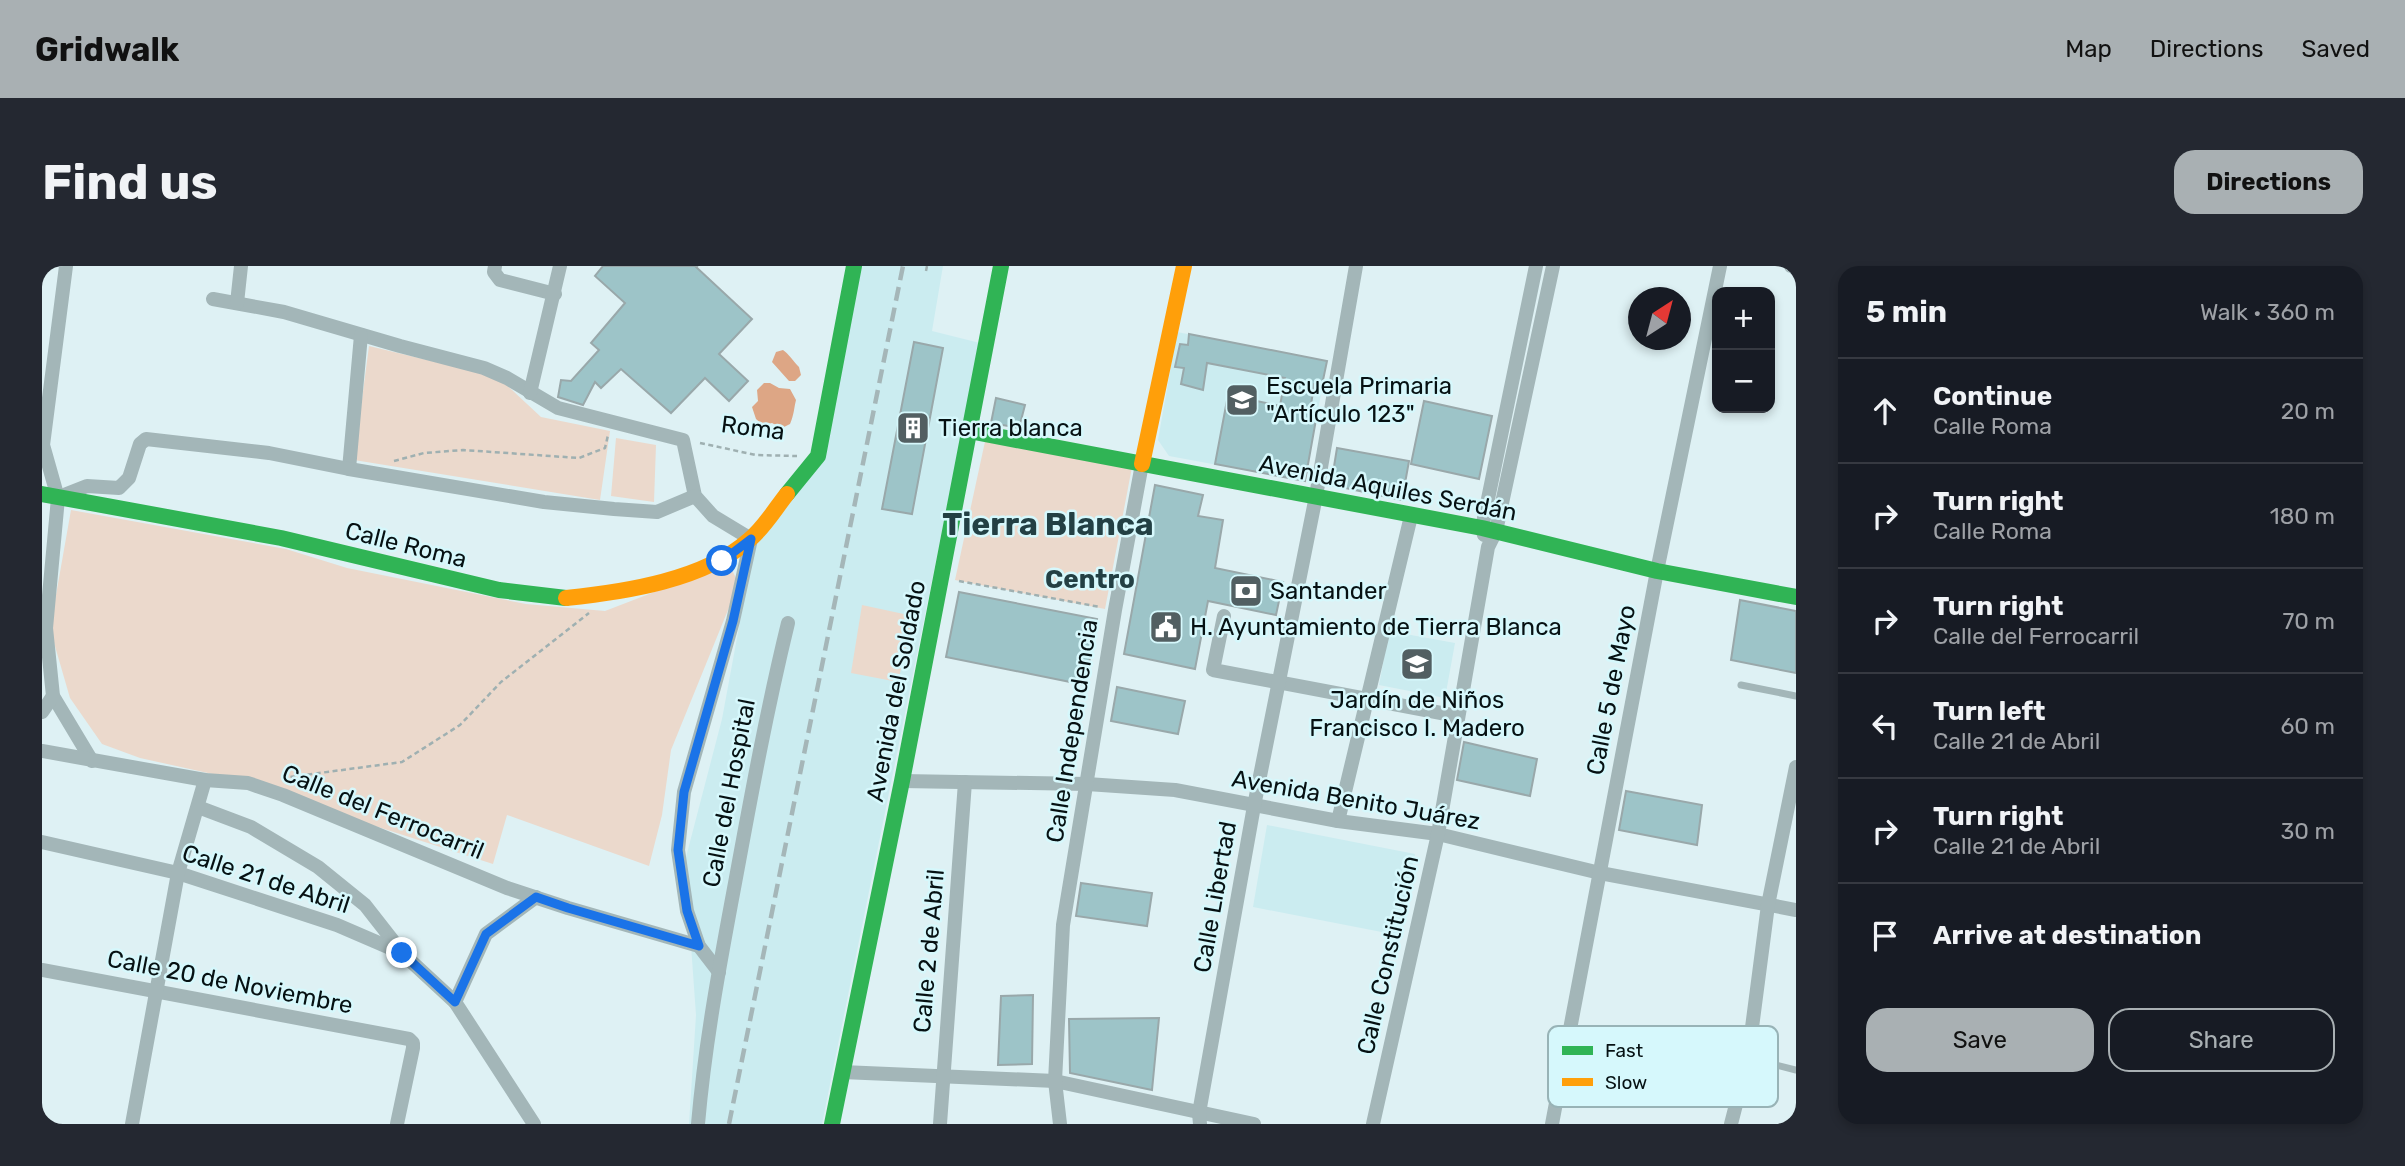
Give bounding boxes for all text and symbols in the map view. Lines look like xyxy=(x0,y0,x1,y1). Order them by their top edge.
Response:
text: Gridwalk xyxy=(35,30,179,69)
text: Map xyxy=(2065,35,2112,63)
text: Directions xyxy=(2150,35,2263,63)
text: Saved xyxy=(2301,35,2370,63)
button: Directions xyxy=(2174,150,2363,214)
text: Find us xyxy=(42,153,218,211)
north arrow xyxy=(1628,287,1691,350)
map controls xyxy=(1712,287,1775,413)
button: + xyxy=(1712,287,1775,350)
text: 5 min xyxy=(1866,294,1947,330)
text: Walk · 360 m xyxy=(2200,298,2335,326)
button: − xyxy=(1712,350,1775,413)
place label: Escuela Primaria "Artículo 123" xyxy=(1266,372,1452,428)
school or university icon: Escuela Primaria "Artículo 123" xyxy=(1223,381,1261,419)
text: Continue xyxy=(1933,381,2052,412)
icon: ahead xyxy=(1866,392,1904,430)
text: 20 m xyxy=(2281,397,2335,425)
building icon: Tierra blanca xyxy=(894,409,932,447)
street label: Roma xyxy=(720,410,786,446)
text: Calle Roma xyxy=(1933,412,2052,440)
place label: Tierra blanca xyxy=(938,414,1083,442)
street label: Avenida Aquiles Serdán xyxy=(1257,449,1519,527)
text: Turn right xyxy=(1933,486,2063,517)
icon: right xyxy=(1866,497,1904,535)
text: 180 m xyxy=(2270,502,2335,530)
district label: Tierra Blanca xyxy=(942,505,1154,543)
street label: Calle Roma xyxy=(342,516,470,574)
text: Calle Roma xyxy=(1933,517,2052,545)
route start xyxy=(706,545,737,576)
district label: Centro xyxy=(1045,564,1135,595)
bank icon: Santander xyxy=(1227,572,1265,610)
place label: Santander xyxy=(1270,577,1387,605)
street label: Avenida del Soldado xyxy=(861,578,931,804)
text: Turn right xyxy=(1933,591,2063,622)
icon: right xyxy=(1866,602,1904,640)
street label: Calle 5 de Mayo xyxy=(1581,603,1641,777)
text: 70 m xyxy=(2283,607,2335,635)
public building icon: H. Ayuntamiento de Tierra Blanca xyxy=(1147,608,1185,646)
place label: H. Ayuntamiento de Tierra Blanca xyxy=(1190,613,1562,641)
street label: Calle Independencia xyxy=(1041,617,1103,845)
text: Calle del Ferrocarril xyxy=(1933,622,2139,650)
school or university icon: Jardín de Niños Francisco I. Madero xyxy=(1398,645,1436,683)
place label: Jardín de Niños Francisco I. Madero xyxy=(1309,686,1525,742)
street label: Calle del Hospital xyxy=(697,696,761,890)
text: Turn left xyxy=(1933,696,2045,727)
icon: left xyxy=(1866,707,1904,745)
text: 60 m xyxy=(2280,712,2335,740)
text: Calle 21 de Abril xyxy=(1933,727,2100,755)
street label: Calle del Ferrocarril xyxy=(278,759,488,865)
street label: Avenida Benito Juárez xyxy=(1230,764,1482,836)
text: Turn right xyxy=(1933,801,2063,832)
icon: right xyxy=(1866,812,1904,850)
text: 30 m xyxy=(2280,817,2335,845)
street label: Calle Libertad xyxy=(1188,819,1242,975)
text: Calle 21 de Abril xyxy=(1933,832,2100,860)
street label: Calle 21 de Abril xyxy=(179,839,353,919)
street label: Calle Constitución xyxy=(1352,853,1424,1057)
street label: Calle 2 de Abril xyxy=(908,868,950,1034)
icon: arrive xyxy=(1866,917,1904,955)
text: Arrive at destination xyxy=(1933,920,2201,951)
route end xyxy=(386,937,417,968)
street label: Calle 20 de Noviembre xyxy=(105,944,355,1020)
button: Save xyxy=(1866,1008,2094,1072)
button: Share xyxy=(2108,1008,2335,1072)
legend xyxy=(1548,1026,1778,1107)
text: Fast xyxy=(1605,1039,1644,1062)
text: Slow xyxy=(1605,1071,1647,1094)

